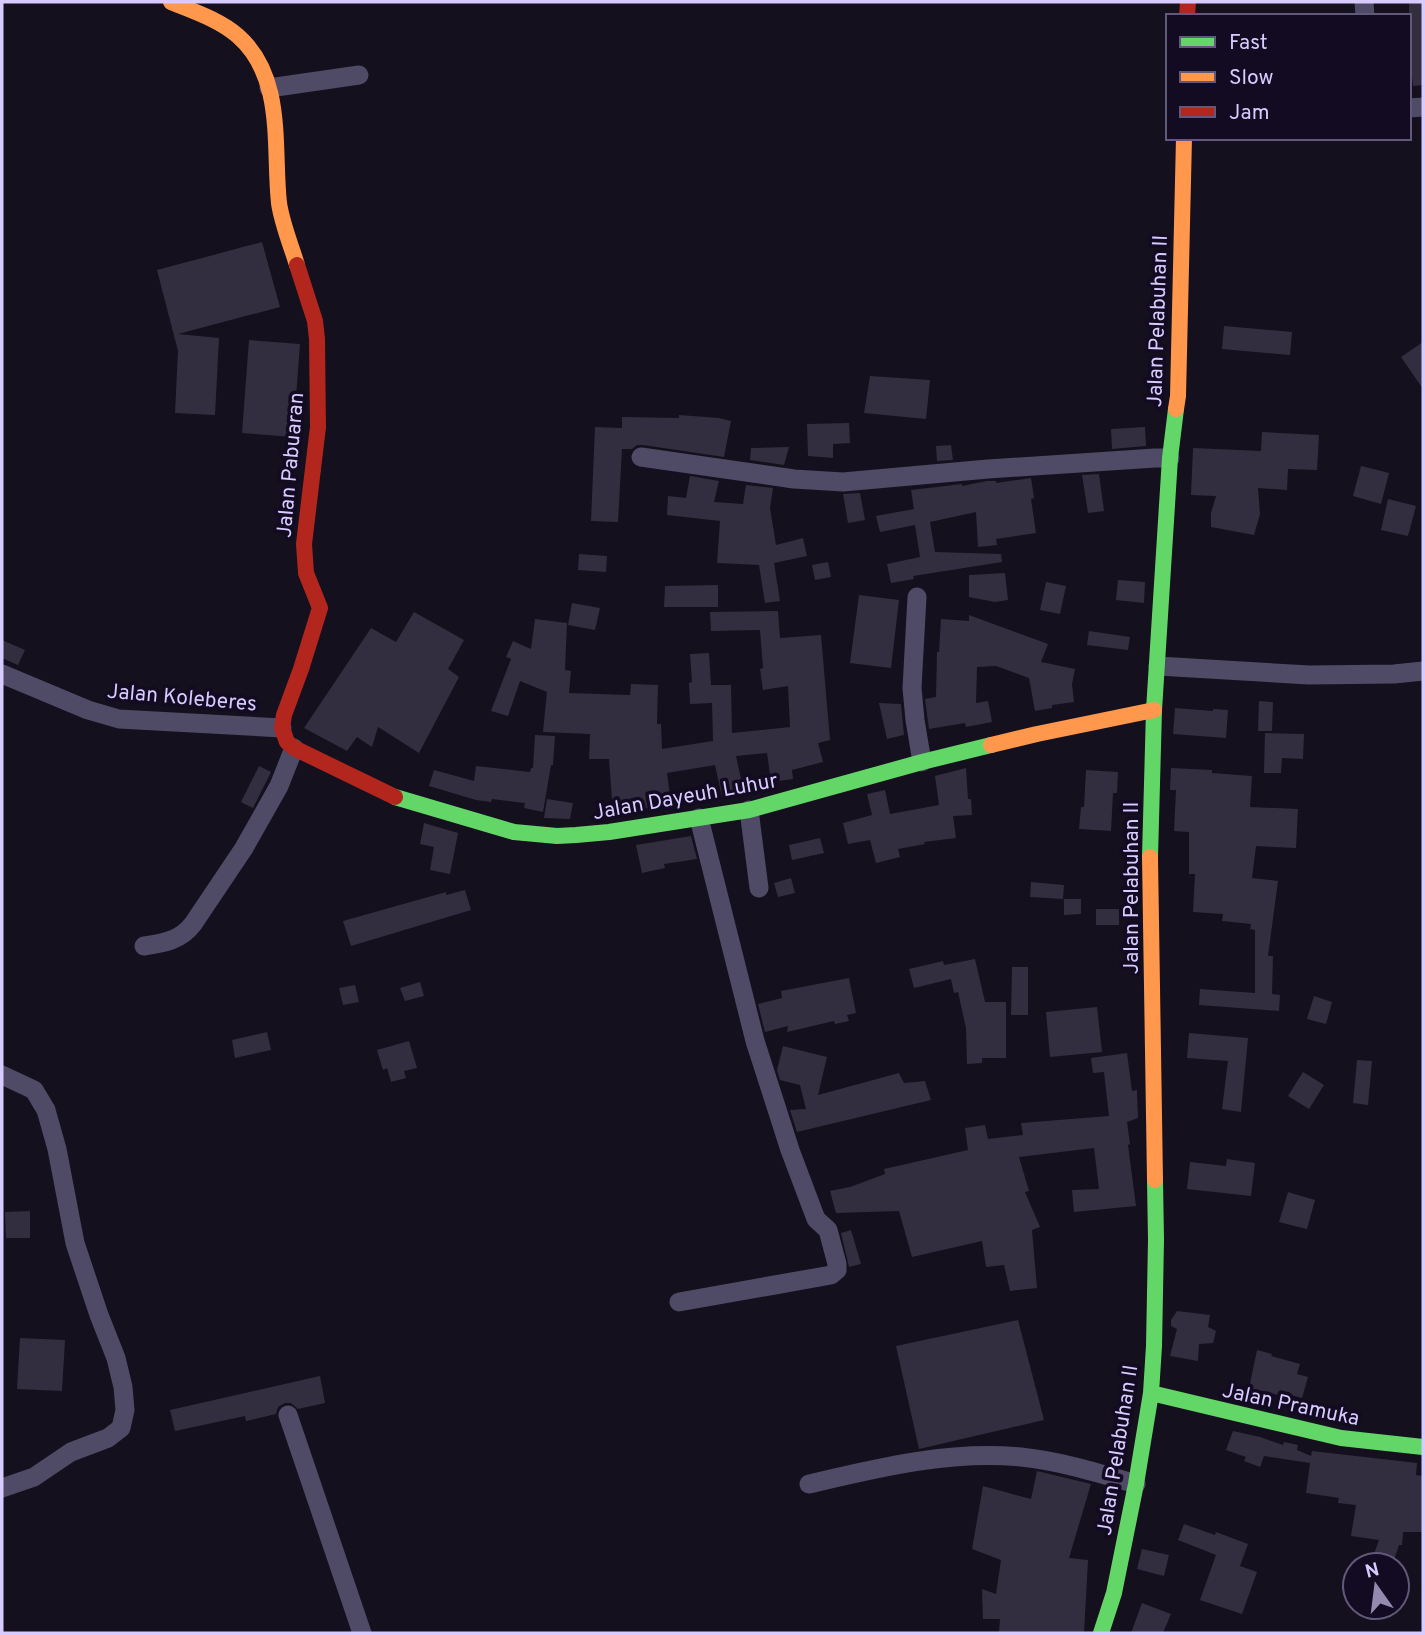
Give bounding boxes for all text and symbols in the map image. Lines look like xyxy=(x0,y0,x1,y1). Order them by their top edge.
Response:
legend xyxy=(1166,14,1411,140)
text: Fast xyxy=(1229,30,1268,57)
text: Slow xyxy=(1229,65,1274,92)
text: Jam xyxy=(1229,100,1270,127)
street label: Jalan Pelabuhan II xyxy=(1142,234,1175,408)
street label: Jalan Pabuaran xyxy=(272,391,311,539)
street label: Jalan Koleberes xyxy=(106,679,258,718)
street label: Jalan Dayeuh Luhur xyxy=(591,768,780,827)
street label: Jalan Pelabuhan II xyxy=(1119,802,1146,974)
street label: Jalan Pelabuhan II xyxy=(1092,1363,1145,1538)
street label: Jalan Pramuka xyxy=(1220,1378,1362,1433)
north arrow xyxy=(1341,1551,1411,1621)
text: N xyxy=(1363,1558,1382,1585)

